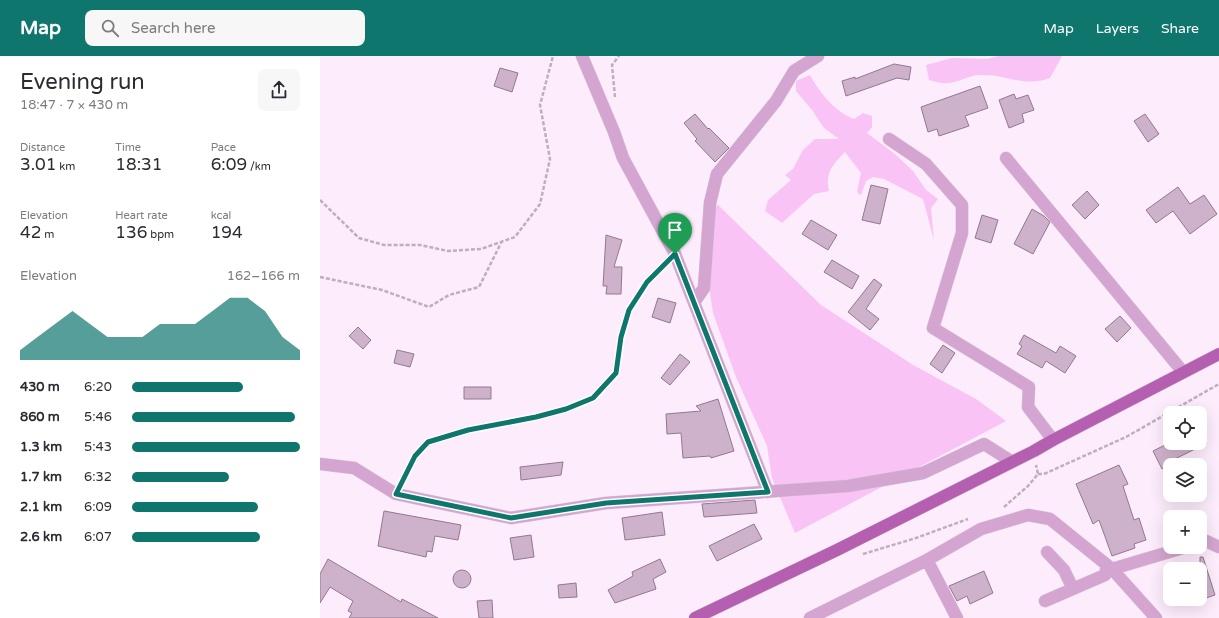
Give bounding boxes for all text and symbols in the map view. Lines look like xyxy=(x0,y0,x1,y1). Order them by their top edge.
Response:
search box xyxy=(85,10,365,46)
text: Map xyxy=(20,17,61,39)
icon: search xyxy=(99,17,121,39)
text: Search here xyxy=(131,19,215,37)
text: Map xyxy=(1044,20,1074,37)
text: Layers xyxy=(1096,20,1139,37)
text: Share xyxy=(1161,20,1199,37)
text: Evening run xyxy=(20,69,145,95)
button: share xyxy=(258,69,300,111)
text: 18:47 · 7 × 430 m xyxy=(20,97,128,113)
text: Distance xyxy=(20,141,65,154)
text: Time xyxy=(115,141,141,154)
text: Pace xyxy=(211,141,236,154)
text: 3.01 xyxy=(20,154,56,175)
text: 18:31 xyxy=(115,154,162,175)
text: 6:09 xyxy=(211,154,247,175)
text: km xyxy=(56,160,75,173)
text: /km xyxy=(247,160,271,173)
text: Elevation xyxy=(20,209,68,222)
text: Heart rate xyxy=(115,209,168,222)
text: kcal xyxy=(211,209,231,222)
pin xyxy=(658,213,692,254)
icon: arrive xyxy=(664,219,686,241)
text: 42 xyxy=(20,222,41,243)
text: 136 xyxy=(115,222,147,243)
text: 194 xyxy=(211,222,243,243)
text: m xyxy=(41,228,54,241)
text: bpm xyxy=(147,228,174,241)
text: Elevation xyxy=(20,268,77,284)
text: 162–166 m xyxy=(227,268,300,284)
text: 430 m xyxy=(20,379,60,395)
text: 6:20 xyxy=(84,379,112,395)
map controls xyxy=(1163,406,1207,606)
button: locate xyxy=(1163,406,1207,450)
text: 860 m xyxy=(20,409,60,425)
text: 5:46 xyxy=(84,409,112,425)
text: 1.3 km xyxy=(20,439,62,455)
text: 5:43 xyxy=(84,439,112,455)
button: layers xyxy=(1163,458,1207,502)
text: 1.7 km xyxy=(20,469,62,485)
text: 6:32 xyxy=(84,469,112,485)
text: 2.1 km xyxy=(20,499,62,515)
text: 6:09 xyxy=(84,499,112,515)
button: + xyxy=(1163,510,1207,554)
text: 2.6 km xyxy=(20,529,62,545)
text: 6:07 xyxy=(84,529,112,545)
button: − xyxy=(1163,562,1207,606)

